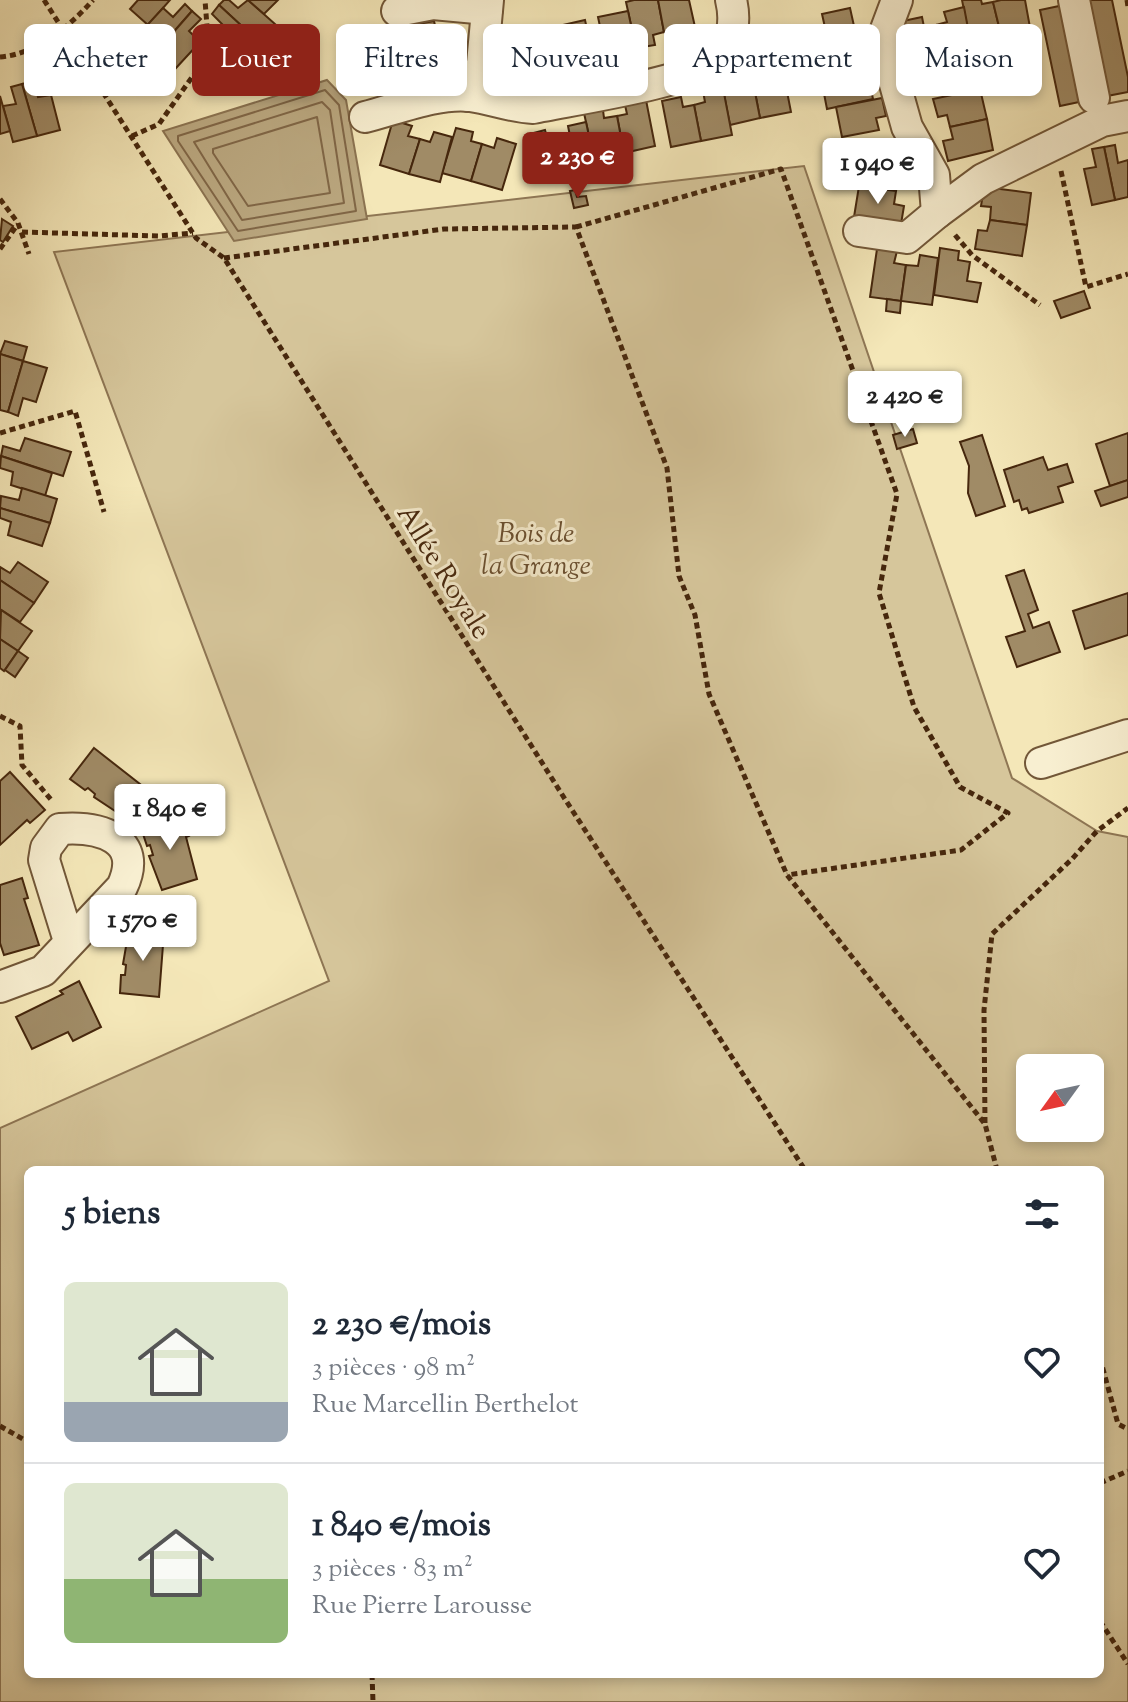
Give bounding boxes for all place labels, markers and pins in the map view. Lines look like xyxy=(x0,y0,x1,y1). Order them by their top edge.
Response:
pin: 2 230 € xyxy=(504,132,652,200)
pin: 1 940 € xyxy=(804,138,952,206)
pin: 2 420 € xyxy=(831,371,979,439)
pin: 1 840 € xyxy=(96,784,244,852)
pin: 1 570 € xyxy=(69,895,217,963)

